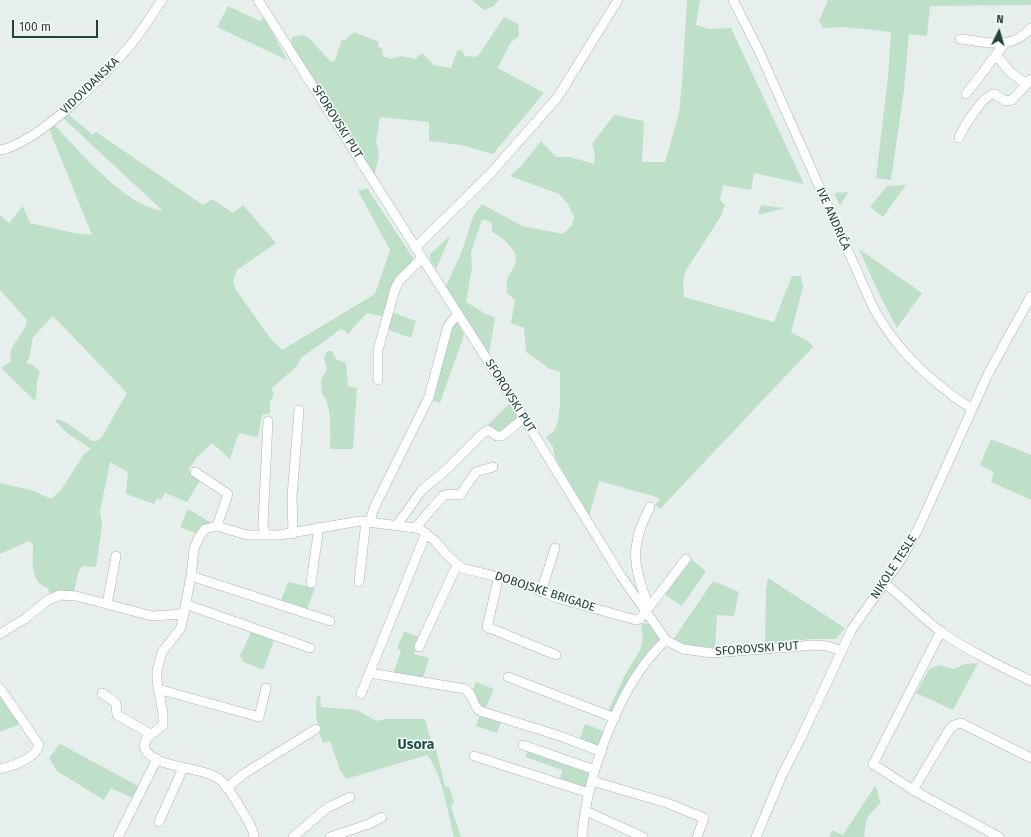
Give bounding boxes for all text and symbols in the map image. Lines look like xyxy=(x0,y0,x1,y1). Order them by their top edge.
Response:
scale bar xyxy=(14,12,100,38)
north arrow xyxy=(979,12,1019,52)
text: N xyxy=(996,13,1004,26)
text: 100 m xyxy=(19,20,51,34)
street label: VIDOVDANSKA xyxy=(58,54,122,118)
street label: SFOROVSKI PUT xyxy=(309,83,365,161)
street label: IVE ANDRIĆA xyxy=(813,185,853,253)
street label: SFOROVSKI PUT xyxy=(482,357,538,435)
street label: NIKOLE TESLE xyxy=(868,532,920,602)
street label: DOBOJSKE BRIGADE xyxy=(493,569,597,615)
street label: SFOROVSKI PUT xyxy=(715,639,799,659)
district label: Usora xyxy=(398,737,434,753)

